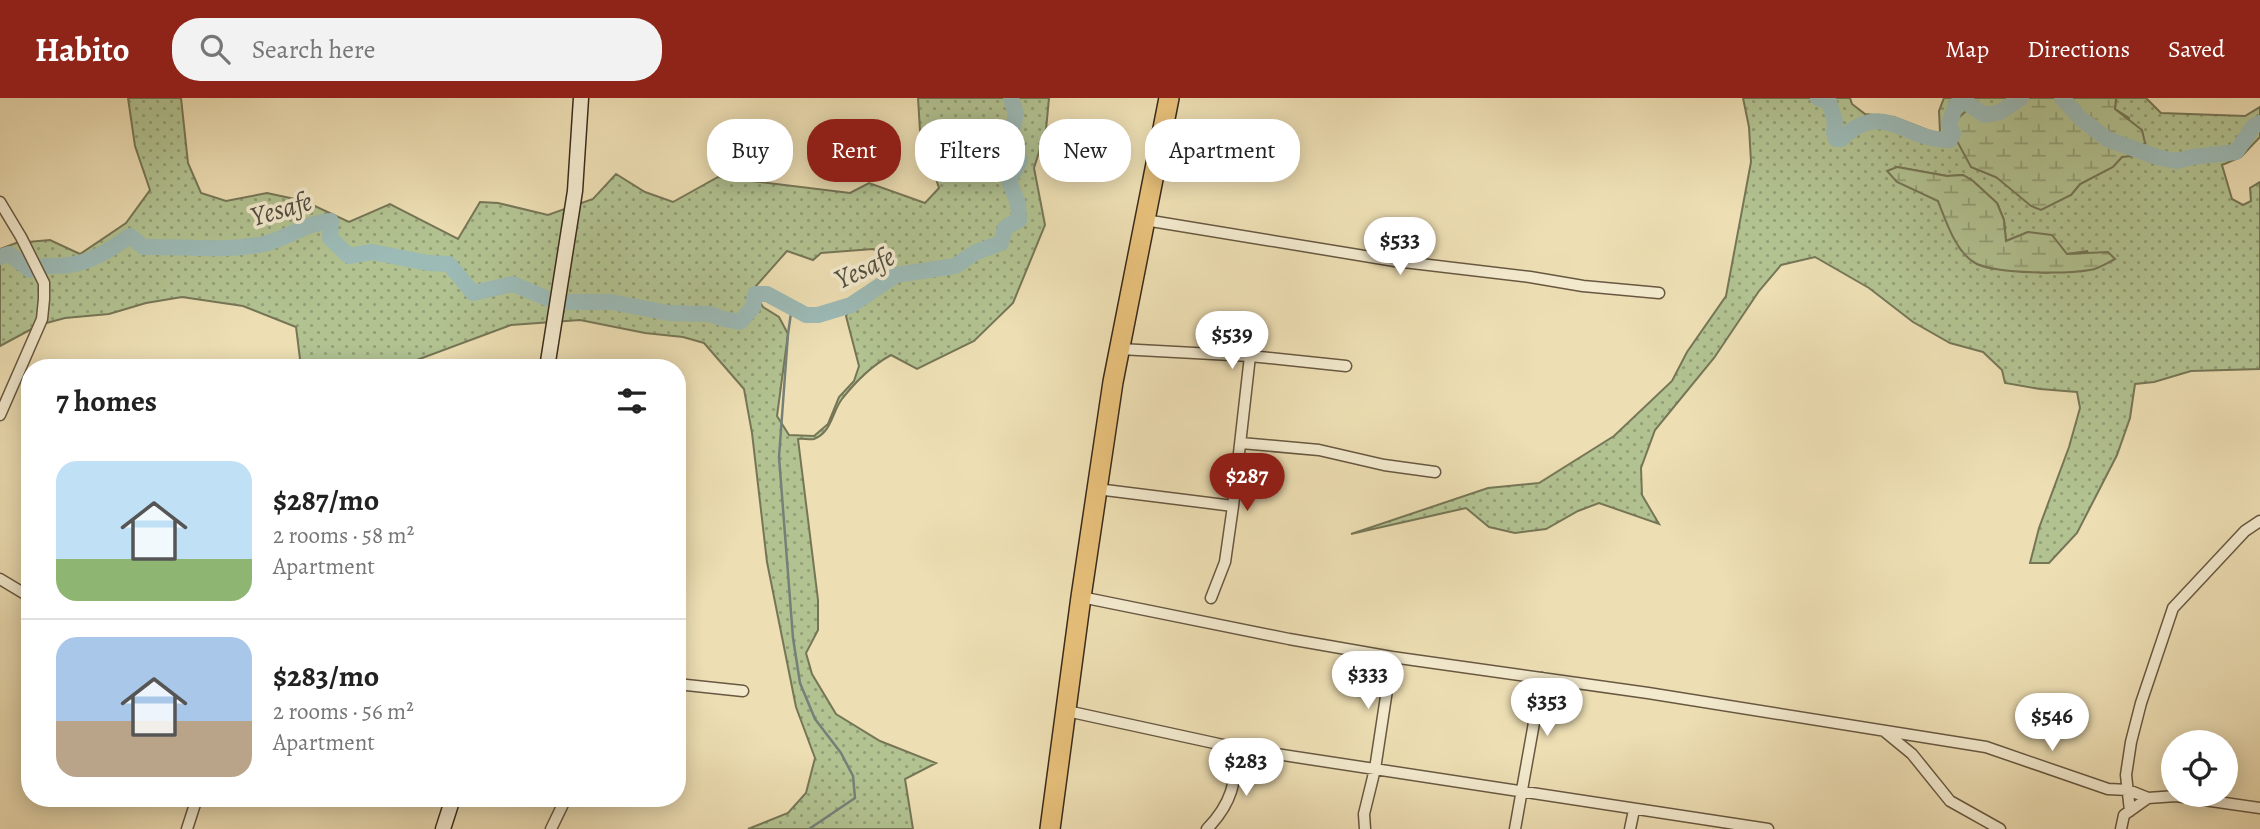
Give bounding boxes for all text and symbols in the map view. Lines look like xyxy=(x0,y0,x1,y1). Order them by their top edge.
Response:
search box xyxy=(172,18,662,81)
text: Habito xyxy=(35,27,130,72)
icon: search xyxy=(196,30,234,68)
text: Search here xyxy=(252,32,375,67)
text: Map xyxy=(1945,33,1989,65)
text: Directions xyxy=(2027,33,2130,65)
text: Saved xyxy=(2168,33,2225,65)
chip: Buy xyxy=(707,119,793,182)
chip: Rent xyxy=(807,119,901,182)
chip: Filters xyxy=(915,119,1025,182)
chip: New xyxy=(1039,119,1131,182)
chip: Apartment xyxy=(1145,119,1300,182)
water label: Yesafe xyxy=(246,182,317,236)
pin: $533 xyxy=(1359,218,1441,277)
text: $533 xyxy=(1380,224,1420,255)
water label: Yesafe xyxy=(828,237,901,298)
pin: $539 xyxy=(1191,312,1273,371)
text: $539 xyxy=(1211,318,1253,349)
text: 7 homes xyxy=(56,381,157,421)
icon: filters xyxy=(613,382,651,420)
pin: $287 xyxy=(1206,454,1288,513)
text: $287 xyxy=(1226,460,1268,491)
text: $287/mo xyxy=(273,480,379,520)
icon: home xyxy=(112,489,196,573)
text: 2 rooms · 58 m² xyxy=(273,520,414,551)
text: Apartment xyxy=(273,551,375,582)
pin: $333 xyxy=(1327,652,1409,711)
text: $283/mo xyxy=(273,656,379,696)
text: $333 xyxy=(1348,658,1388,689)
icon: home xyxy=(112,665,196,749)
pin: $353 xyxy=(1506,678,1588,738)
text: $353 xyxy=(1527,685,1567,716)
pin: $546 xyxy=(2011,694,2093,753)
text: 2 rooms · 56 m² xyxy=(273,696,414,727)
text: $546 xyxy=(2031,700,2073,731)
text: Apartment xyxy=(273,727,375,758)
map controls xyxy=(2161,730,2238,807)
button: locate xyxy=(2161,730,2238,807)
pin: $283 xyxy=(1205,738,1287,798)
text: $283 xyxy=(1225,745,1267,776)

